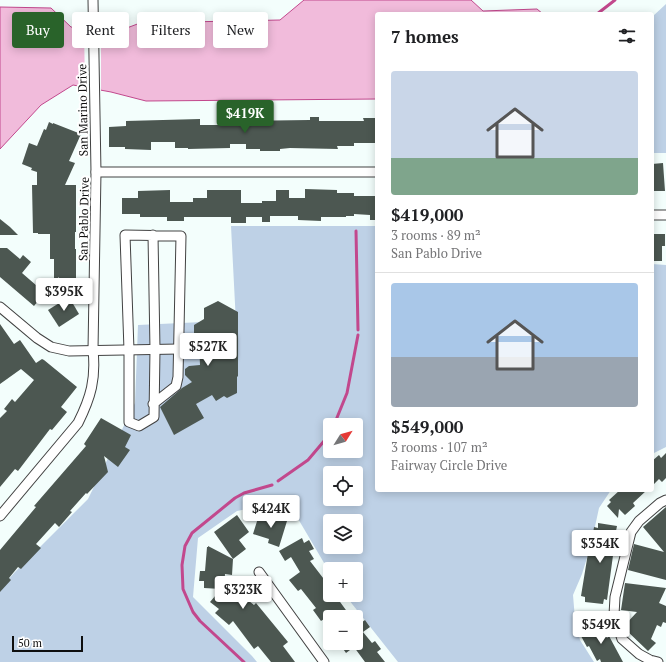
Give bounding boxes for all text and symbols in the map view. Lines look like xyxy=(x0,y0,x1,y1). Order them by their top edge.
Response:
chip: Buy xyxy=(12,12,64,48)
chip: Rent xyxy=(72,12,129,48)
chip: Filters xyxy=(137,12,205,48)
chip: New xyxy=(213,12,268,48)
text: 7 homes xyxy=(391,25,459,48)
icon: filters xyxy=(616,25,638,47)
street label: San Marino Drive xyxy=(74,64,91,156)
icon: home xyxy=(479,97,551,169)
pin: $419K xyxy=(217,100,273,134)
text: $419K xyxy=(226,104,264,122)
street label: San Pablo Drive xyxy=(75,177,92,261)
text: $419,000 xyxy=(391,203,463,226)
text: 3 rooms · 89 m² xyxy=(391,226,481,244)
text: San Pablo Drive xyxy=(391,244,482,262)
pin: $395K xyxy=(36,278,92,312)
text: $395K xyxy=(45,282,83,300)
icon: home xyxy=(479,309,551,381)
pin: $527K xyxy=(180,333,236,367)
text: $527K xyxy=(189,337,227,355)
text: $549,000 xyxy=(391,415,463,438)
north arrow xyxy=(323,418,363,458)
map controls xyxy=(323,418,363,650)
text: 3 rooms · 107 m² xyxy=(391,438,488,456)
text: Fairway Circle Drive xyxy=(391,456,507,474)
button: locate xyxy=(323,466,363,506)
pin: $424K xyxy=(243,495,299,529)
text: $424K xyxy=(252,499,290,517)
button: layers xyxy=(323,514,363,554)
pin: $354K xyxy=(572,530,628,564)
text: $354K xyxy=(581,534,619,552)
button: + xyxy=(323,562,363,602)
pin: $323K xyxy=(215,576,271,610)
text: $323K xyxy=(224,580,262,598)
button: − xyxy=(323,610,363,650)
pin: $549K xyxy=(573,611,629,645)
text: $549K xyxy=(582,615,620,633)
scale bar xyxy=(12,634,83,653)
text: 50 m xyxy=(18,636,42,650)

